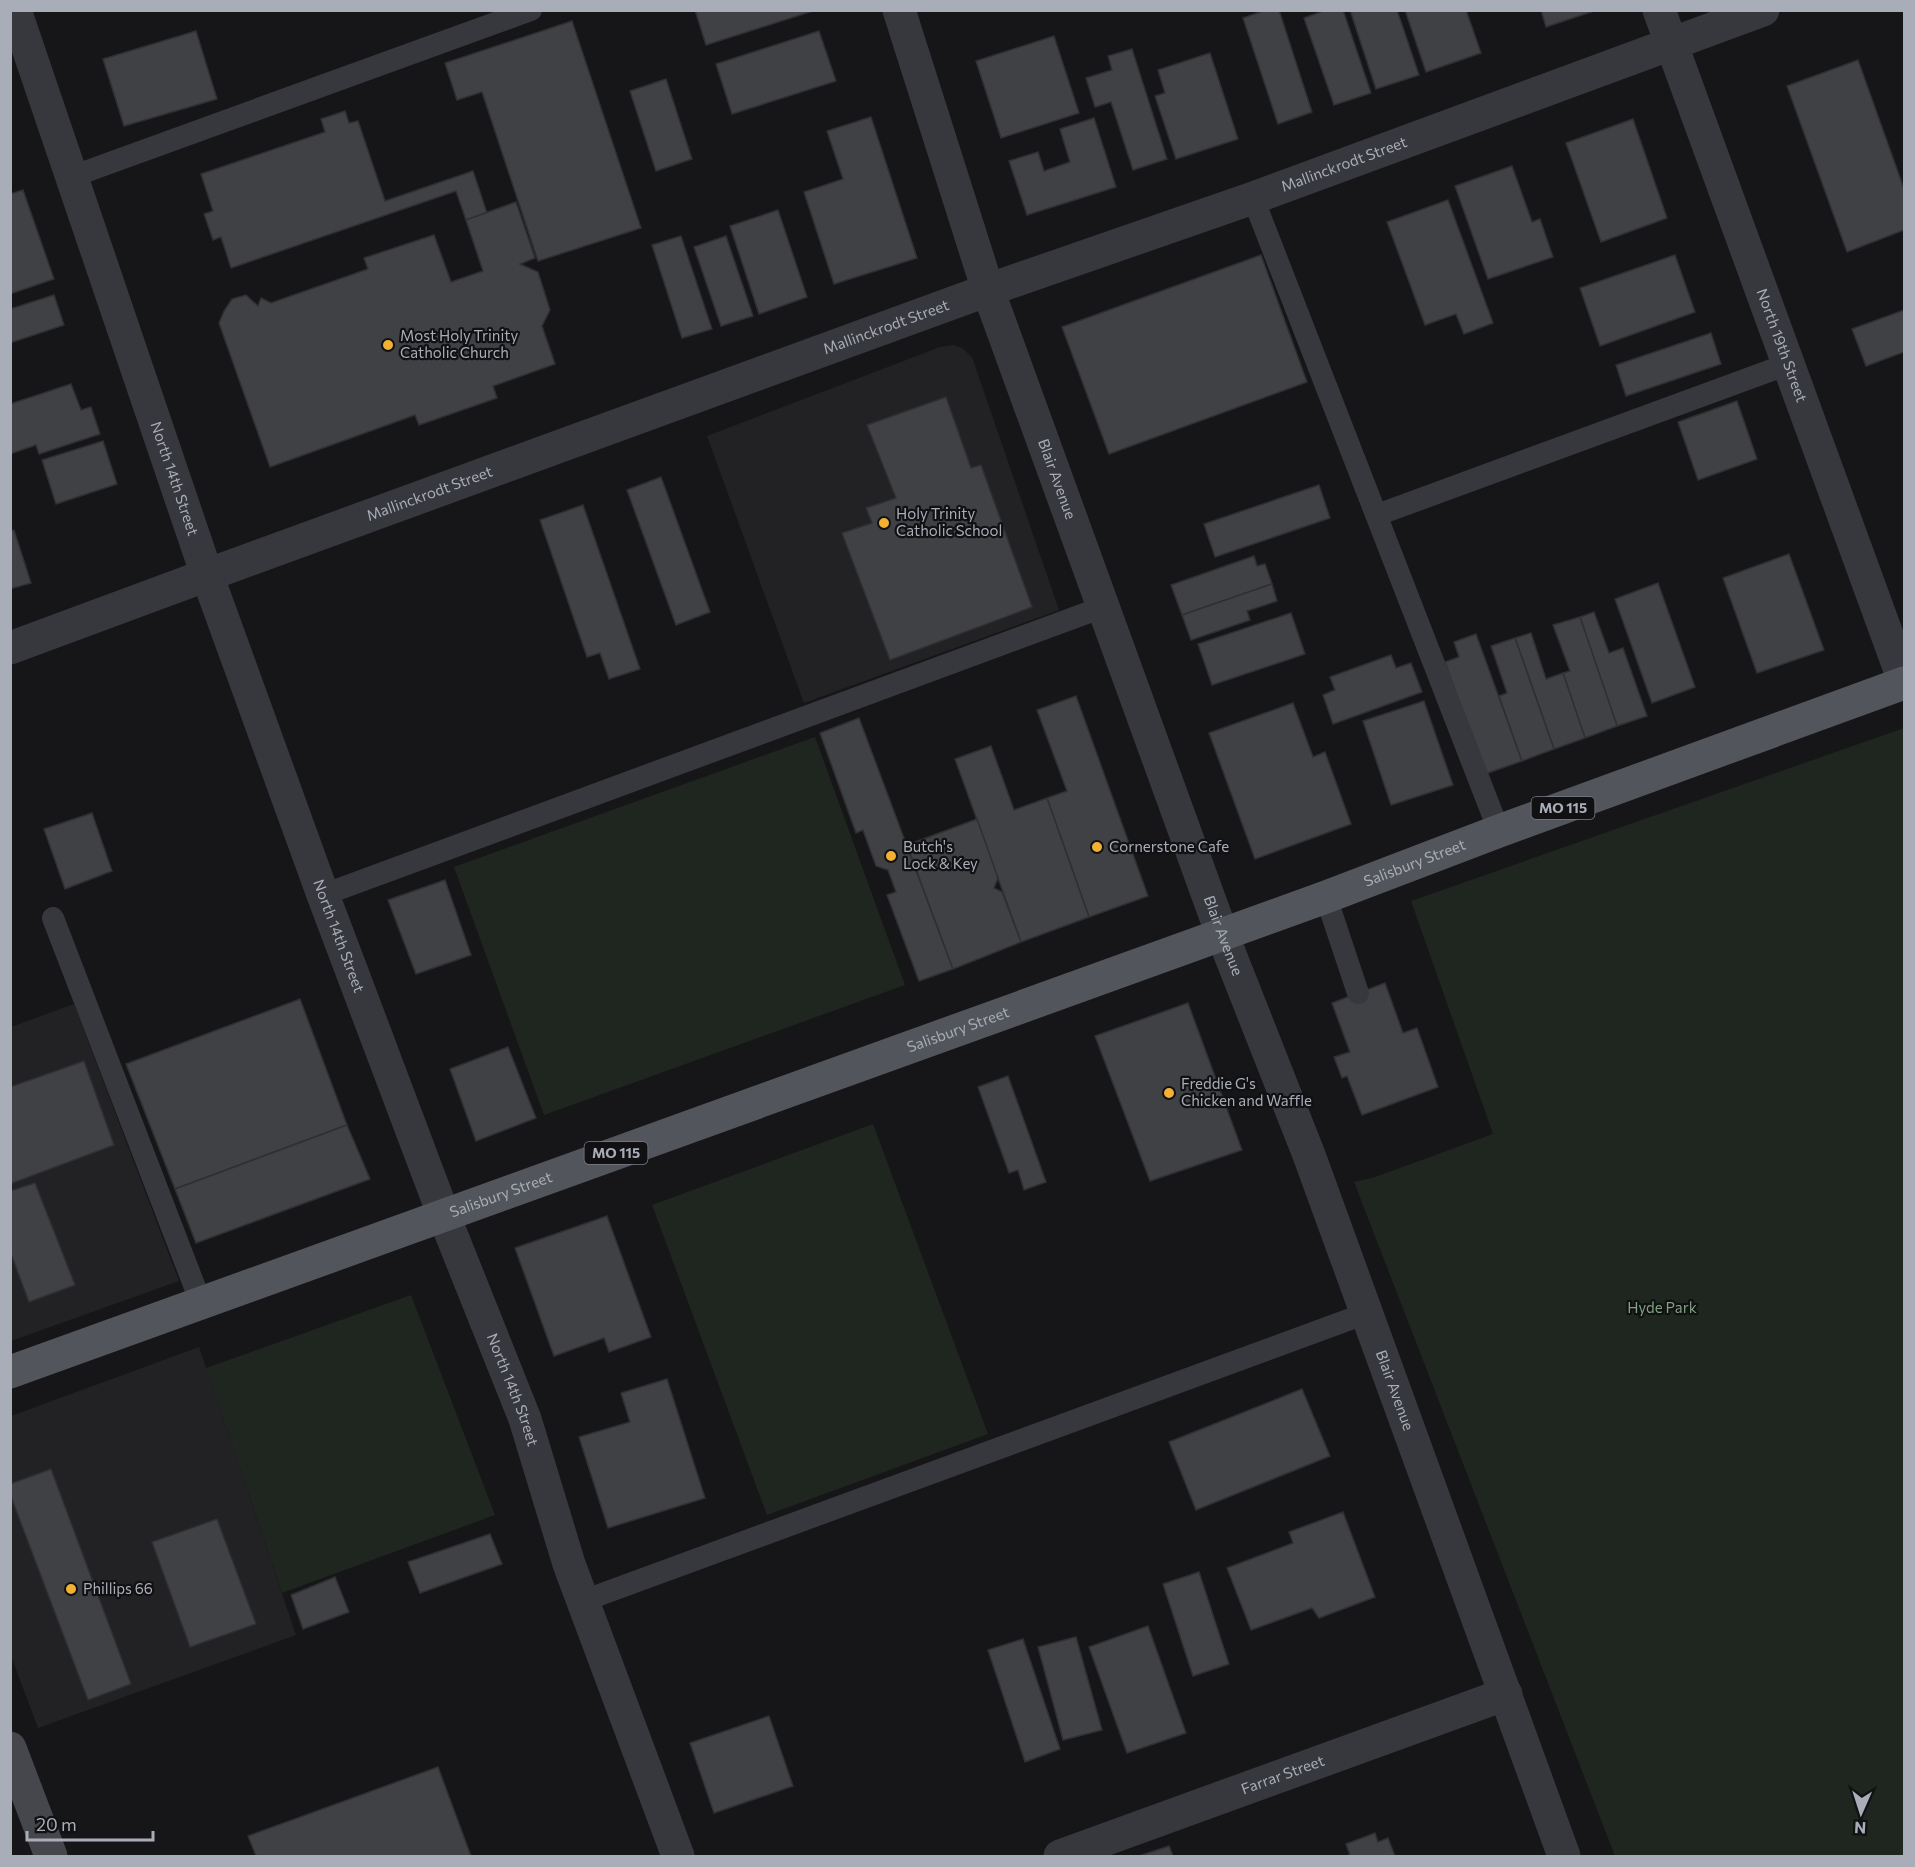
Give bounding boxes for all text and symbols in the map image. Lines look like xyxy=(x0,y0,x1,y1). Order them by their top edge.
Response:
street label: Mallinckrodt Street xyxy=(1278,132,1409,195)
street label: North 19th Street xyxy=(1753,286,1811,404)
street label: Mallinckrodt Street xyxy=(820,295,951,357)
place label: Most Holy Trinity Catholic Church xyxy=(400,326,518,361)
marker: Most Holy Trinity Catholic Church xyxy=(381,338,395,352)
street label: North 14th Street xyxy=(147,419,203,538)
street label: Blair Avenue xyxy=(1035,436,1081,521)
street label: Mallinckrodt Street xyxy=(364,462,495,524)
place label: Holy Trinity Catholic School xyxy=(896,504,1002,539)
marker: Holy Trinity Catholic School xyxy=(877,516,891,530)
road number: MO 115 xyxy=(1532,797,1594,819)
street label: Salisbury Street xyxy=(1361,835,1468,890)
place label: Butch's Lock & Key xyxy=(903,837,978,872)
place label: Cornerstone Cafe xyxy=(1109,837,1229,855)
marker: Cornerstone Cafe xyxy=(1090,840,1104,854)
marker: Butch's Lock & Key xyxy=(884,849,898,863)
street label: North 14th Street xyxy=(310,877,369,995)
street label: Blair Avenue xyxy=(1201,893,1247,978)
street label: Salisbury Street xyxy=(904,1002,1011,1056)
place label: Freddie G's Chicken and Waffle xyxy=(1181,1074,1312,1109)
marker: Freddie G's Chicken and Waffle xyxy=(1162,1086,1176,1100)
road number: MO 115 xyxy=(584,1142,648,1164)
street label: Salisbury Street xyxy=(447,1167,554,1221)
park label: Hyde Park xyxy=(1627,1298,1697,1316)
street label: North 14th Street xyxy=(484,1330,543,1448)
street label: Blair Avenue xyxy=(1373,1347,1418,1433)
place label: Phillips 66 xyxy=(83,1579,153,1597)
marker: Phillips 66 xyxy=(64,1582,78,1596)
street label: Farrar Street xyxy=(1238,1751,1326,1797)
north arrow xyxy=(1831,1783,1891,1843)
scale bar xyxy=(27,1804,153,1842)
text: 20 m xyxy=(36,1813,77,1835)
text: N xyxy=(1854,1819,1867,1838)

